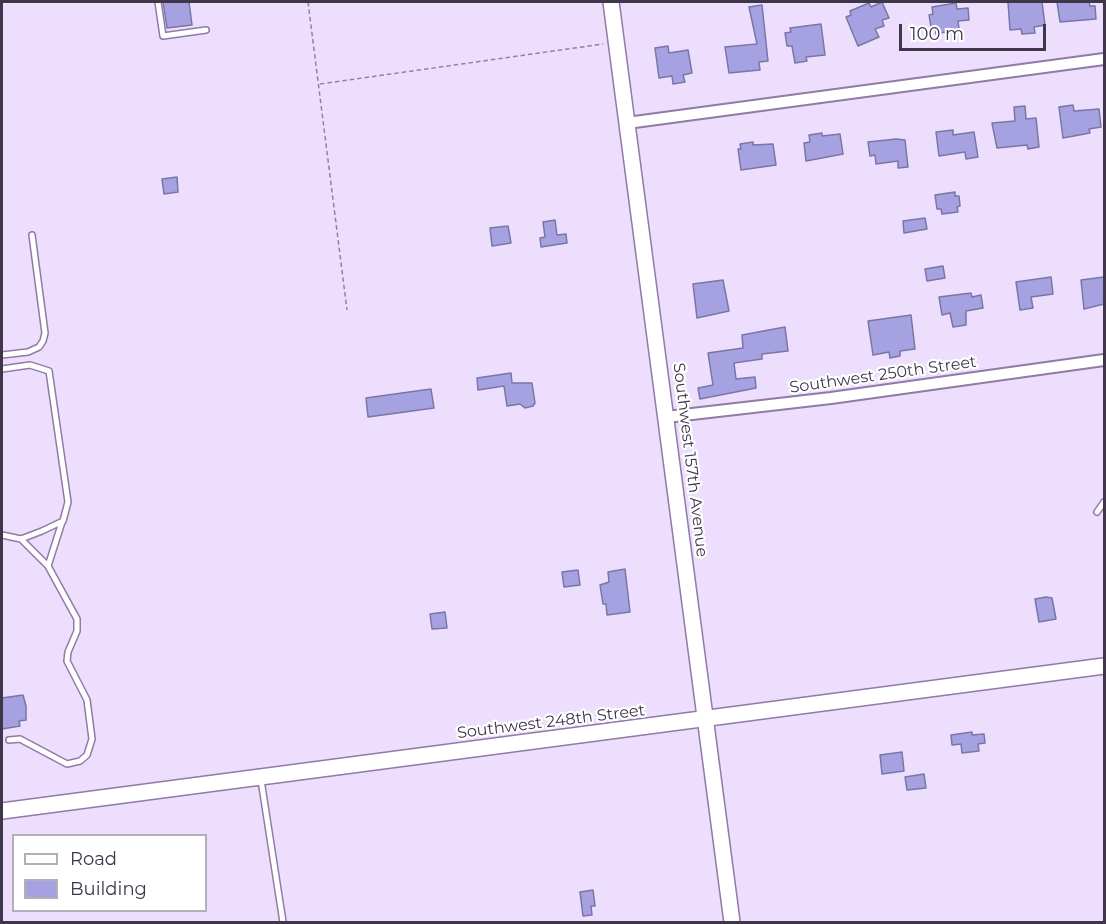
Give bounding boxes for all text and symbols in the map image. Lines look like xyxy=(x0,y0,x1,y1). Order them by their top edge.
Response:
scale bar xyxy=(902,12,1049,50)
text: 100 m xyxy=(910,23,964,45)
street label: Southwest 250th Street xyxy=(788,352,978,398)
street label: Southwest 157th Avenue xyxy=(669,362,711,558)
street label: Southwest 248th Street xyxy=(456,701,646,743)
legend xyxy=(12,834,207,912)
text: Road xyxy=(70,848,117,870)
text: Building xyxy=(70,878,147,900)

